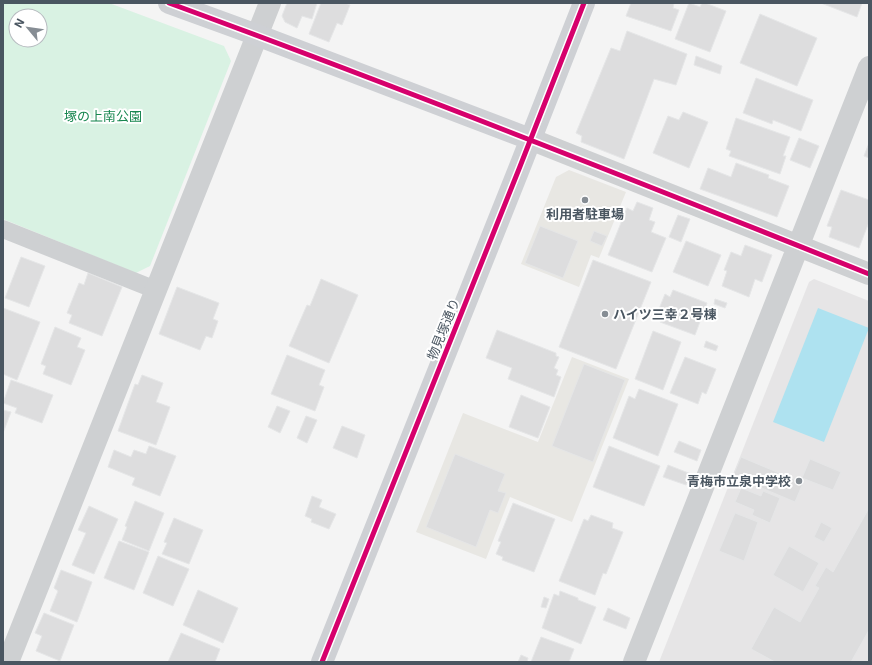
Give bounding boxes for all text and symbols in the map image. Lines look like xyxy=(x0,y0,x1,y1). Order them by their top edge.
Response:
north arrow xyxy=(8,8,48,48)
text: N xyxy=(11,16,27,30)
park label: 塚の上南公園 xyxy=(64,108,142,124)
marker: 利用者駐車場 xyxy=(580,195,590,205)
place label: 利用者駐車場 xyxy=(546,206,624,222)
street label: 物見塚通り xyxy=(423,296,463,362)
place label: ハイツ三幸２号棟 xyxy=(613,306,717,322)
marker: ハイツ三幸２号棟 xyxy=(600,309,610,319)
place label: 青梅市立泉中学校 xyxy=(687,473,791,489)
marker: 青梅市立泉中学校 xyxy=(794,476,804,486)

